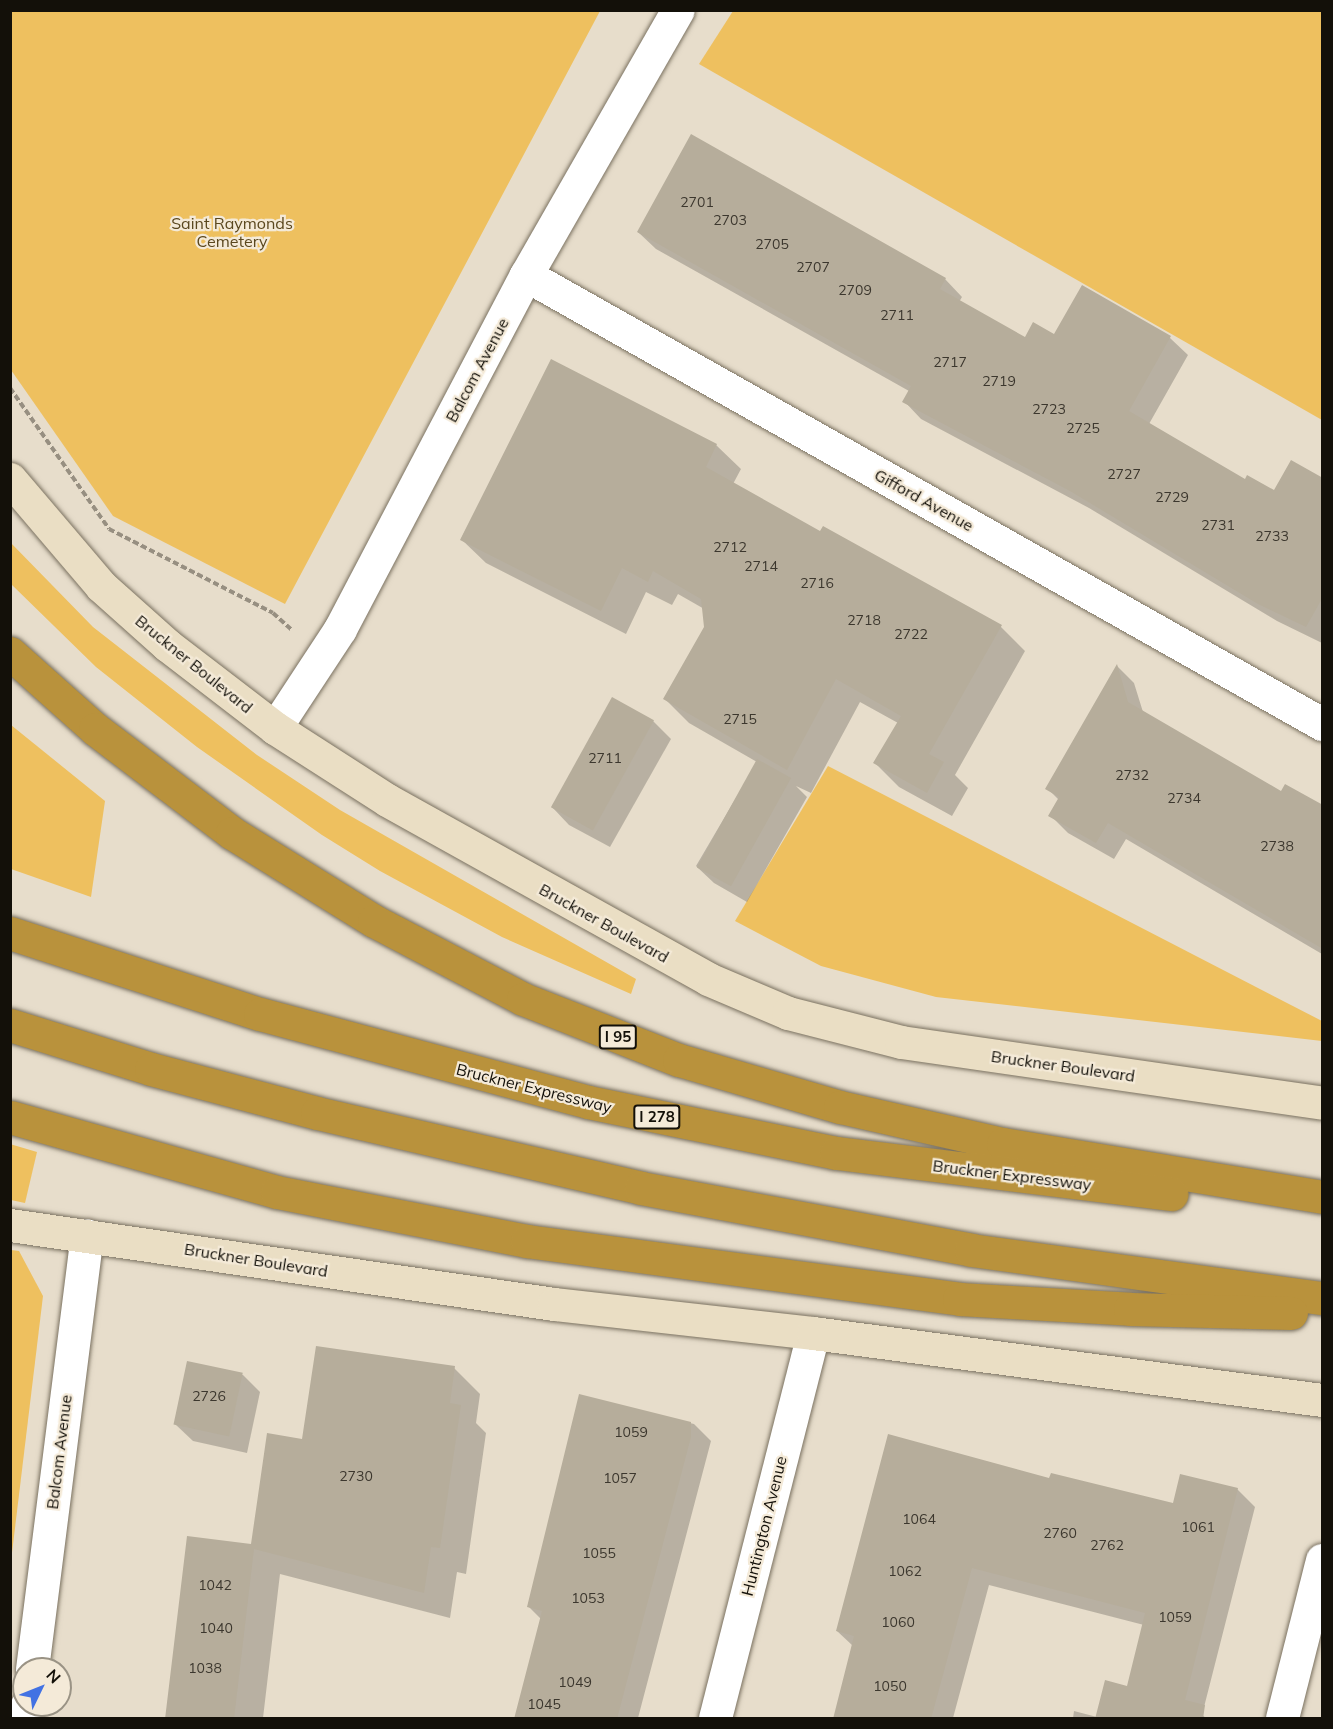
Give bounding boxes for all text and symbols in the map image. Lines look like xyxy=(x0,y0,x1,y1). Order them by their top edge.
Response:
house number: 2701 xyxy=(680,194,714,210)
house number: 2703 xyxy=(713,212,747,228)
park label: Saint Raymonds Cemetery xyxy=(171,213,293,251)
house number: 2705 xyxy=(755,236,789,252)
house number: 2707 xyxy=(796,259,830,275)
house number: 2709 xyxy=(838,282,872,298)
house number: 2711 xyxy=(880,307,914,323)
street label: Balcom Avenue xyxy=(441,315,513,425)
house number: 2717 xyxy=(933,354,967,370)
house number: 2719 xyxy=(982,373,1016,389)
house number: 2723 xyxy=(1032,401,1066,417)
house number: 2725 xyxy=(1066,420,1100,436)
street label: Gifford Avenue xyxy=(871,465,977,535)
house number: 2727 xyxy=(1107,466,1141,482)
house number: 2729 xyxy=(1155,489,1189,505)
house number: 2731 xyxy=(1201,517,1235,533)
house number: 2733 xyxy=(1255,528,1289,544)
house number: 2712 xyxy=(713,539,747,555)
house number: 2714 xyxy=(744,558,778,574)
house number: 2716 xyxy=(800,575,834,591)
street label: Bruckner Boulevard xyxy=(132,611,256,717)
house number: 2718 xyxy=(847,612,881,628)
house number: 2722 xyxy=(894,626,928,642)
house number: 2715 xyxy=(723,711,757,727)
house number: 2711 xyxy=(588,750,622,766)
house number: 2732 xyxy=(1115,767,1149,783)
house number: 2734 xyxy=(1167,790,1201,806)
house number: 2738 xyxy=(1260,838,1294,854)
street label: Bruckner Boulevard xyxy=(536,879,672,967)
road number: I 95 xyxy=(598,1025,638,1049)
street label: Bruckner Boulevard xyxy=(990,1046,1136,1086)
street label: Bruckner Expressway xyxy=(454,1059,614,1117)
road number: I 278 xyxy=(633,1105,681,1129)
street label: Bruckner Expressway xyxy=(932,1156,1092,1194)
street label: Bruckner Boulevard xyxy=(183,1239,329,1281)
house number: 2726 xyxy=(192,1388,226,1404)
street label: Balcom Avenue xyxy=(42,1394,76,1510)
house number: 1059 xyxy=(614,1424,648,1440)
street label: Huntington Avenue xyxy=(737,1454,791,1598)
house number: 2730 xyxy=(339,1468,373,1484)
house number: 1057 xyxy=(603,1470,637,1486)
house number: 1064 xyxy=(902,1511,936,1527)
house number: 1061 xyxy=(1181,1519,1215,1535)
house number: 2760 xyxy=(1043,1525,1077,1541)
house number: 2762 xyxy=(1090,1537,1124,1553)
house number: 1055 xyxy=(582,1545,616,1561)
house number: 1062 xyxy=(888,1563,922,1579)
house number: 1042 xyxy=(198,1577,232,1593)
house number: 1053 xyxy=(571,1590,605,1606)
house number: 1059 xyxy=(1158,1609,1192,1625)
house number: 1060 xyxy=(881,1614,915,1630)
house number: 1040 xyxy=(199,1620,233,1636)
north arrow xyxy=(12,1657,72,1717)
house number: 1038 xyxy=(188,1660,222,1676)
text: N xyxy=(42,1665,65,1687)
house number: 1049 xyxy=(558,1674,592,1690)
house number: 1050 xyxy=(873,1678,907,1694)
house number: 1045 xyxy=(527,1696,561,1712)

